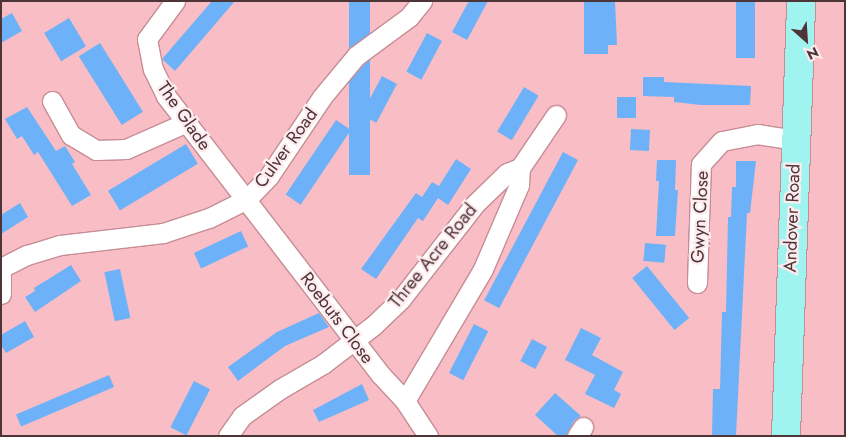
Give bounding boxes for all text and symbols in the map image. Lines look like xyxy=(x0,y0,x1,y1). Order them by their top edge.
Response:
north arrow xyxy=(781,15,831,65)
text: N xyxy=(803,42,822,65)
street label: The Glade xyxy=(153,78,215,154)
street label: Culver Road xyxy=(250,104,322,192)
street label: Andover Road xyxy=(779,163,805,273)
street label: Gwyn Close xyxy=(687,170,713,264)
street label: Three Acre Road xyxy=(384,200,482,312)
street label: Roebuts Close xyxy=(296,268,378,368)

